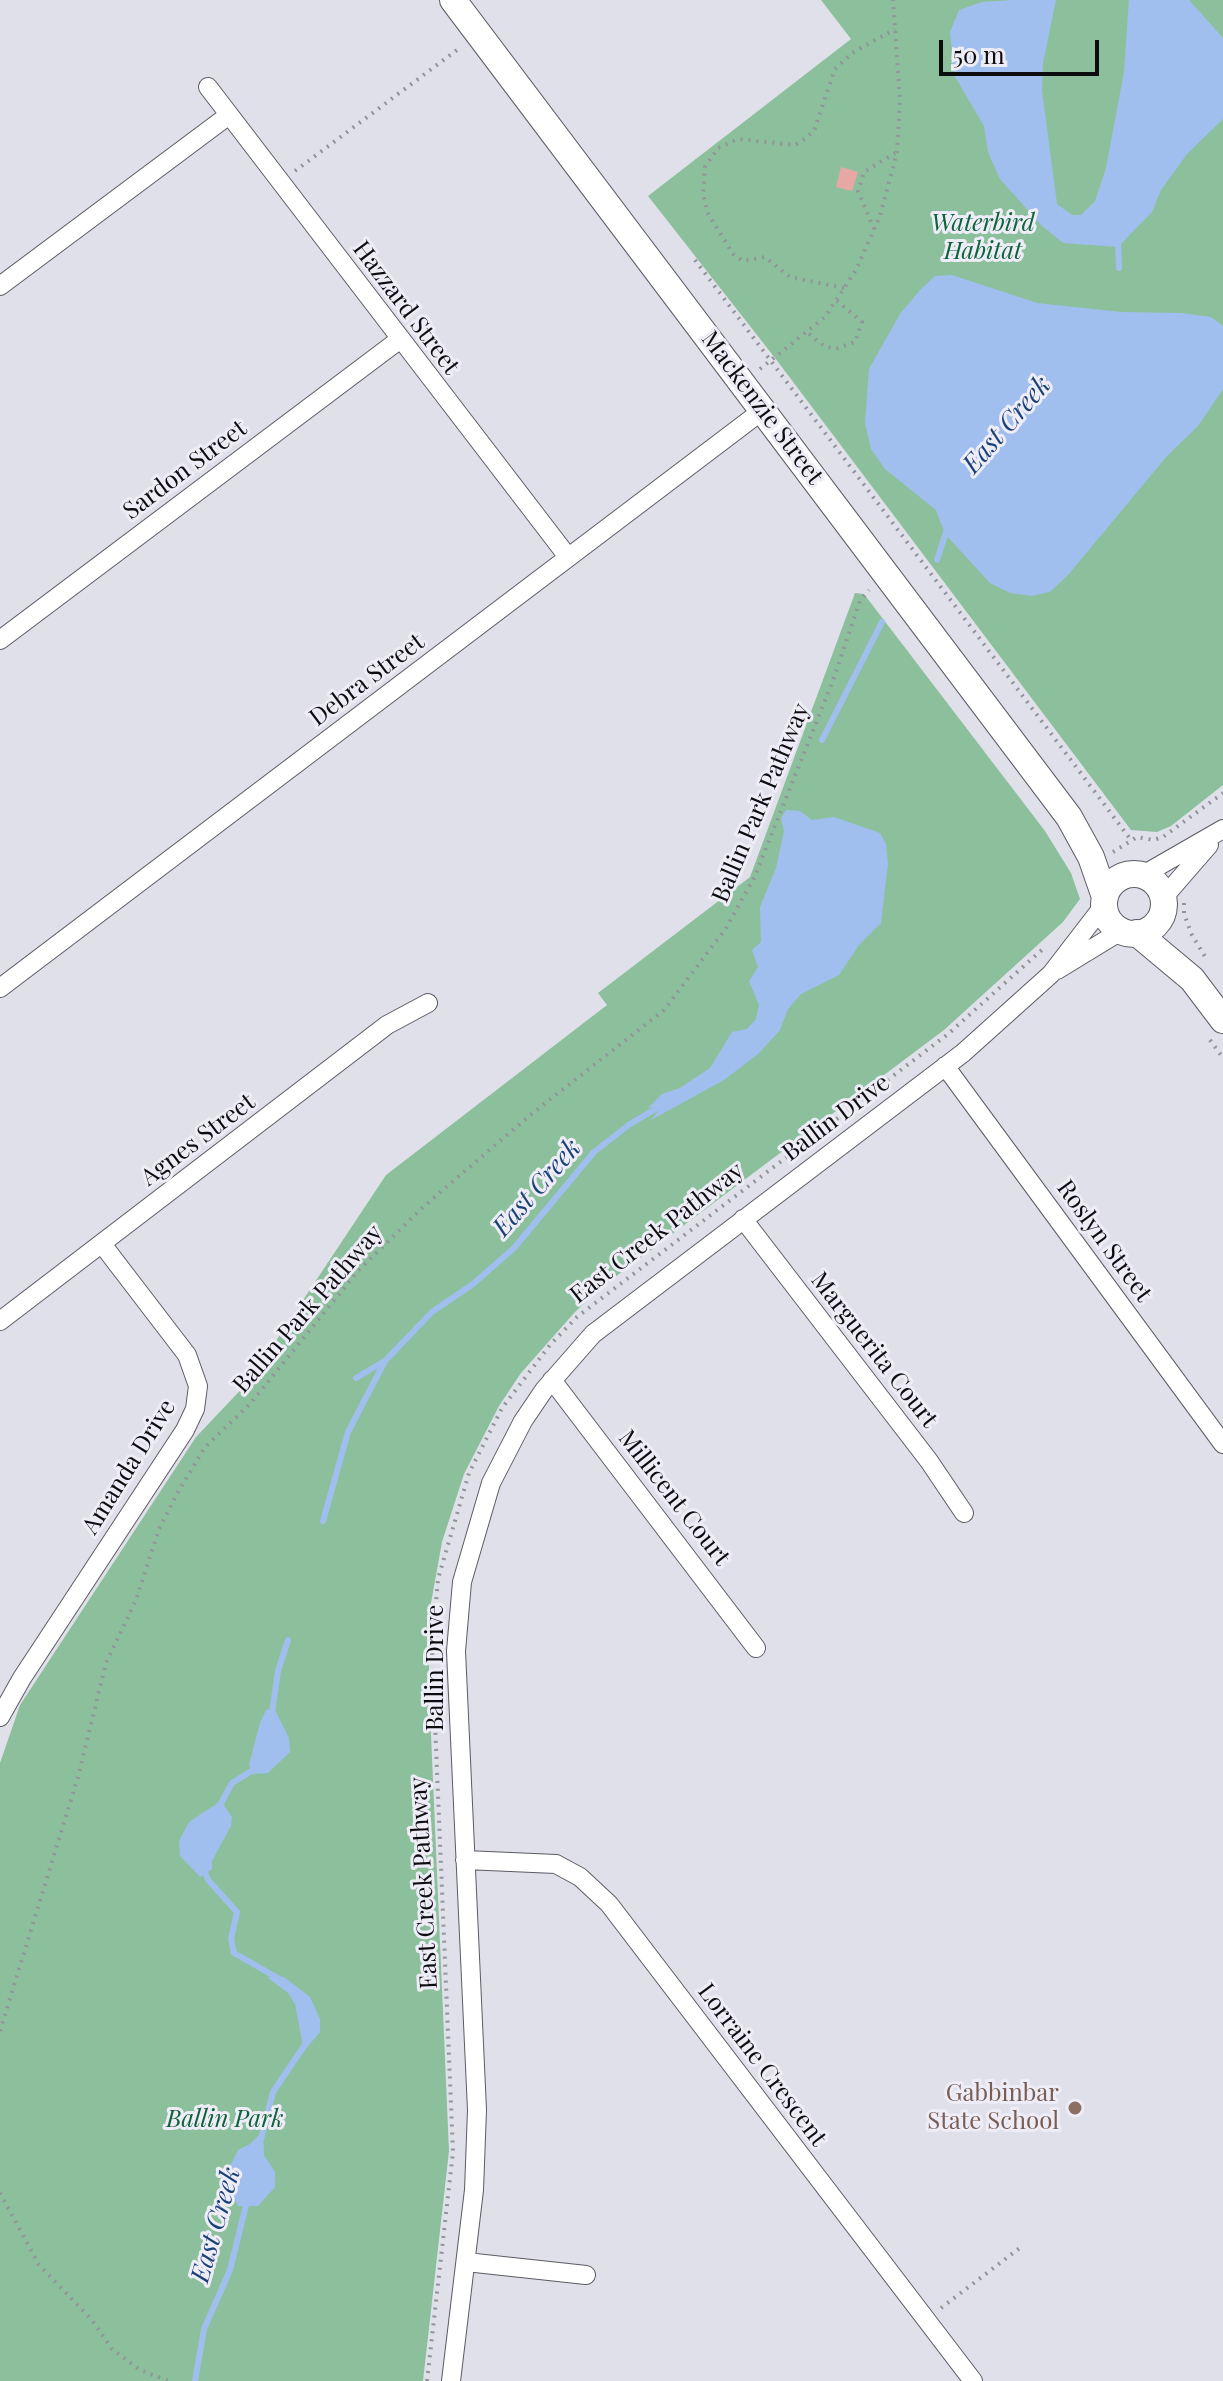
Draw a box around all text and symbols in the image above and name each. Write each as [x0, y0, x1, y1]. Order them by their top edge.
scale bar [943, 24, 1103, 74]
text: 50 m [953, 38, 1005, 70]
park label: Waterbird Habitat [931, 210, 1035, 266]
street label: Hazzard Street [347, 236, 465, 380]
street label: Mackenzie Street [695, 326, 829, 490]
water label: East Creek [956, 370, 1058, 480]
street label: Sardon Street [118, 414, 252, 526]
street label: Debra Street [304, 628, 430, 732]
street label: Ballin Park Pathway [706, 699, 816, 907]
street label: Ballin Drive [777, 1068, 895, 1168]
street label: Agnes Street [135, 1088, 261, 1192]
water label: East Creek [486, 1133, 588, 1243]
street label: East Creek Pathway [564, 1156, 750, 1310]
street label: Roslyn Street [1050, 1175, 1158, 1307]
street label: Ballin Park Pathway [227, 1219, 389, 1399]
street label: Marguerita Court [804, 1267, 944, 1433]
street label: Amanda Drive [76, 1394, 182, 1540]
street label: Millicent Court [612, 1424, 736, 1572]
street label: Ballin Drive [422, 1605, 450, 1731]
street label: East Creek Pathway [404, 1776, 444, 1990]
street label: Lorraine Crescent [691, 1978, 833, 2152]
place label: Gabbinbar State School [927, 2080, 1059, 2136]
marker: Gabbinbar State School [1066, 2099, 1084, 2117]
park label: Ballin Park [166, 2106, 284, 2134]
water label: East Creek [185, 2164, 247, 2286]

